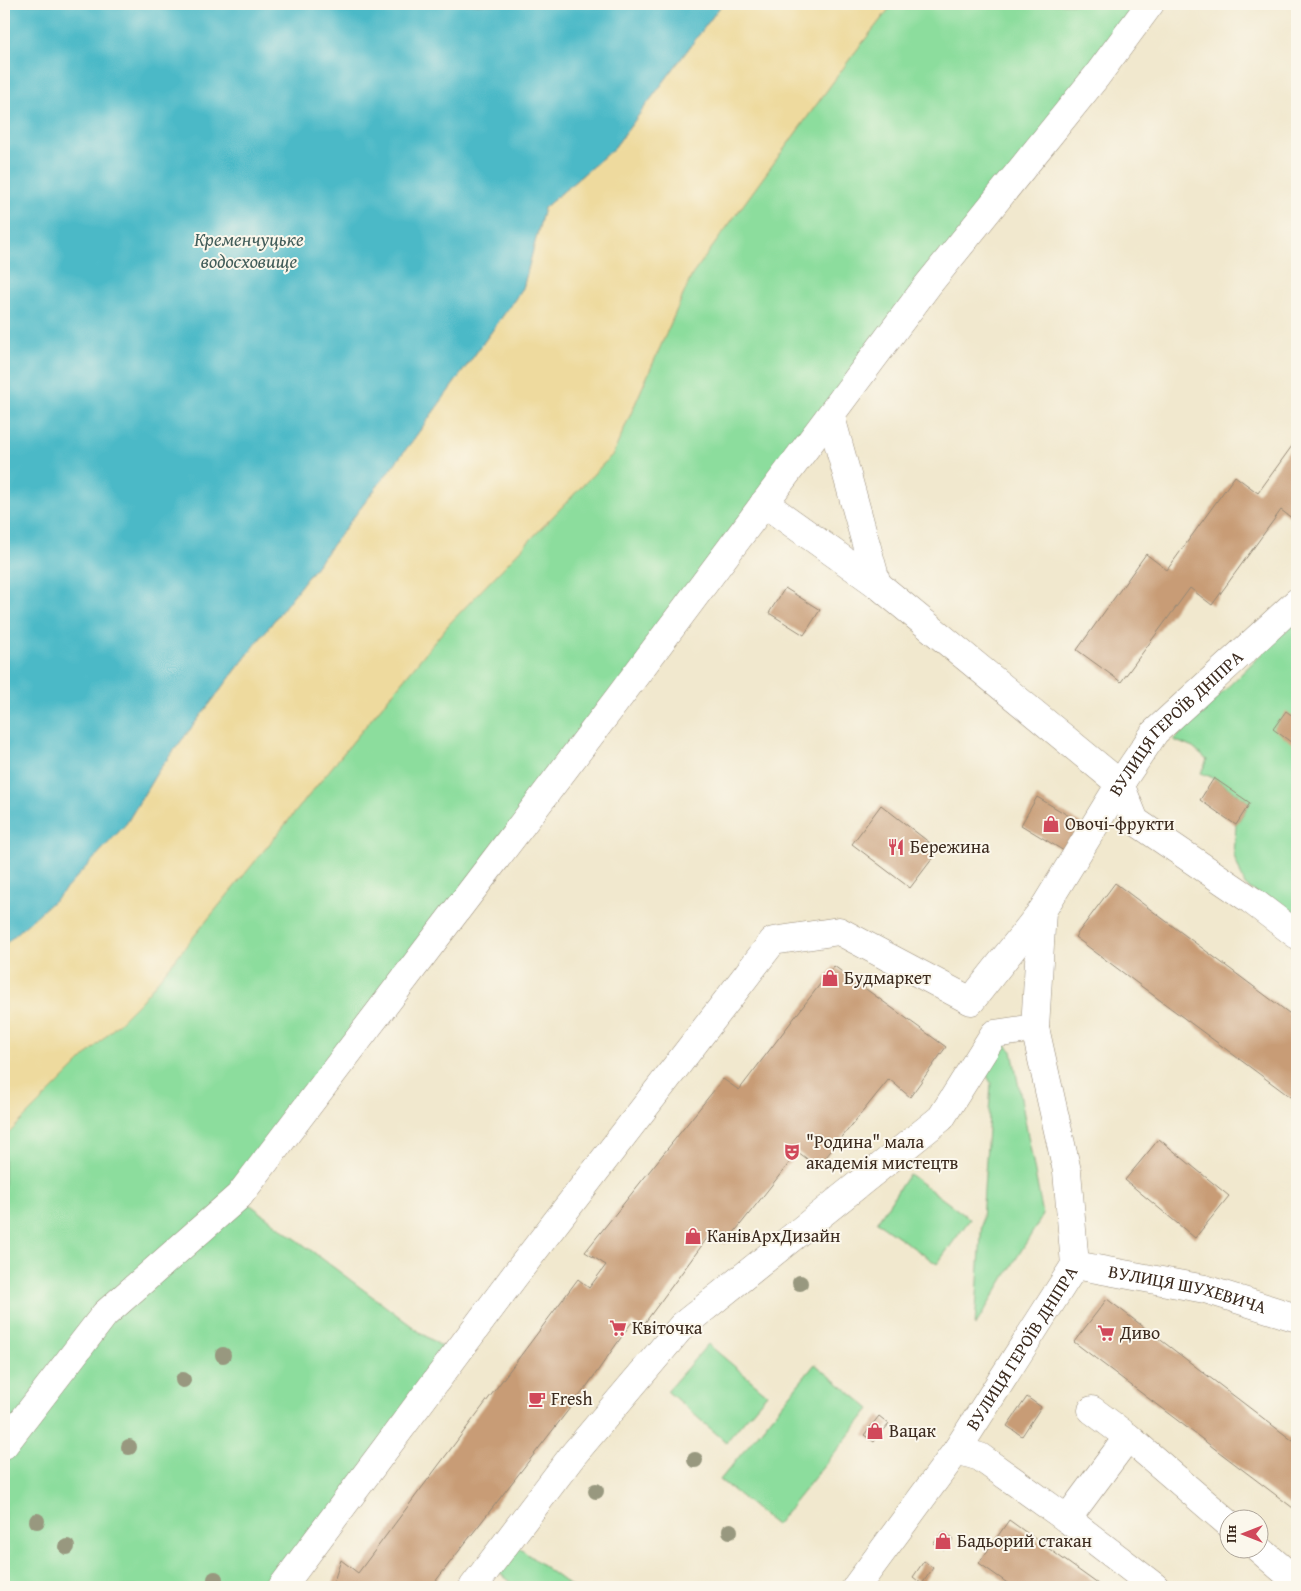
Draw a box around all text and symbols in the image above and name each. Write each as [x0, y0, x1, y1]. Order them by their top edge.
water label: Кременчуцьке водосховище [194, 225, 304, 275]
street label: ВУЛИЦЯ ГЕРОЇВ ДНІПРА [1102, 643, 1249, 801]
place label: Овочі-фрукти [1065, 810, 1175, 837]
shop icon: Овочі-фрукти [1041, 814, 1061, 834]
place label: Бережина [910, 833, 990, 860]
restaurant icon: Бережина [886, 837, 906, 857]
place label: Будмаркет [844, 964, 931, 991]
shop icon: Будмаркет [820, 968, 840, 988]
place label: "Родина" мала академія мистецтв [806, 1128, 958, 1176]
theatre icon: "Родина" мала академія мистецтв [782, 1142, 802, 1162]
place label: КанівАрхДизайн [707, 1222, 840, 1249]
shop icon: КанівАрхДизайн [683, 1226, 703, 1246]
street label: ВУЛИЦЯ ШУХЕВИЧА [1106, 1257, 1270, 1321]
street label: ВУЛИЦЯ ГЕРОЇВ ДНІПРА [959, 1260, 1084, 1435]
place label: Квіточка [632, 1314, 703, 1341]
supermarket icon: Квіточка [608, 1318, 628, 1338]
place label: Диво [1119, 1319, 1160, 1346]
supermarket icon: Диво [1096, 1323, 1116, 1343]
place label: Fresh [551, 1385, 593, 1412]
cafe icon: Fresh [527, 1389, 547, 1409]
place label: Вацак [889, 1417, 937, 1444]
shop icon: Вацак [865, 1421, 885, 1441]
north arrow [1218, 1508, 1268, 1558]
text: Пн [1221, 1525, 1241, 1543]
place label: Бадьорий стакан [957, 1527, 1092, 1554]
shop icon: Бадьорий стакан [933, 1531, 953, 1551]

